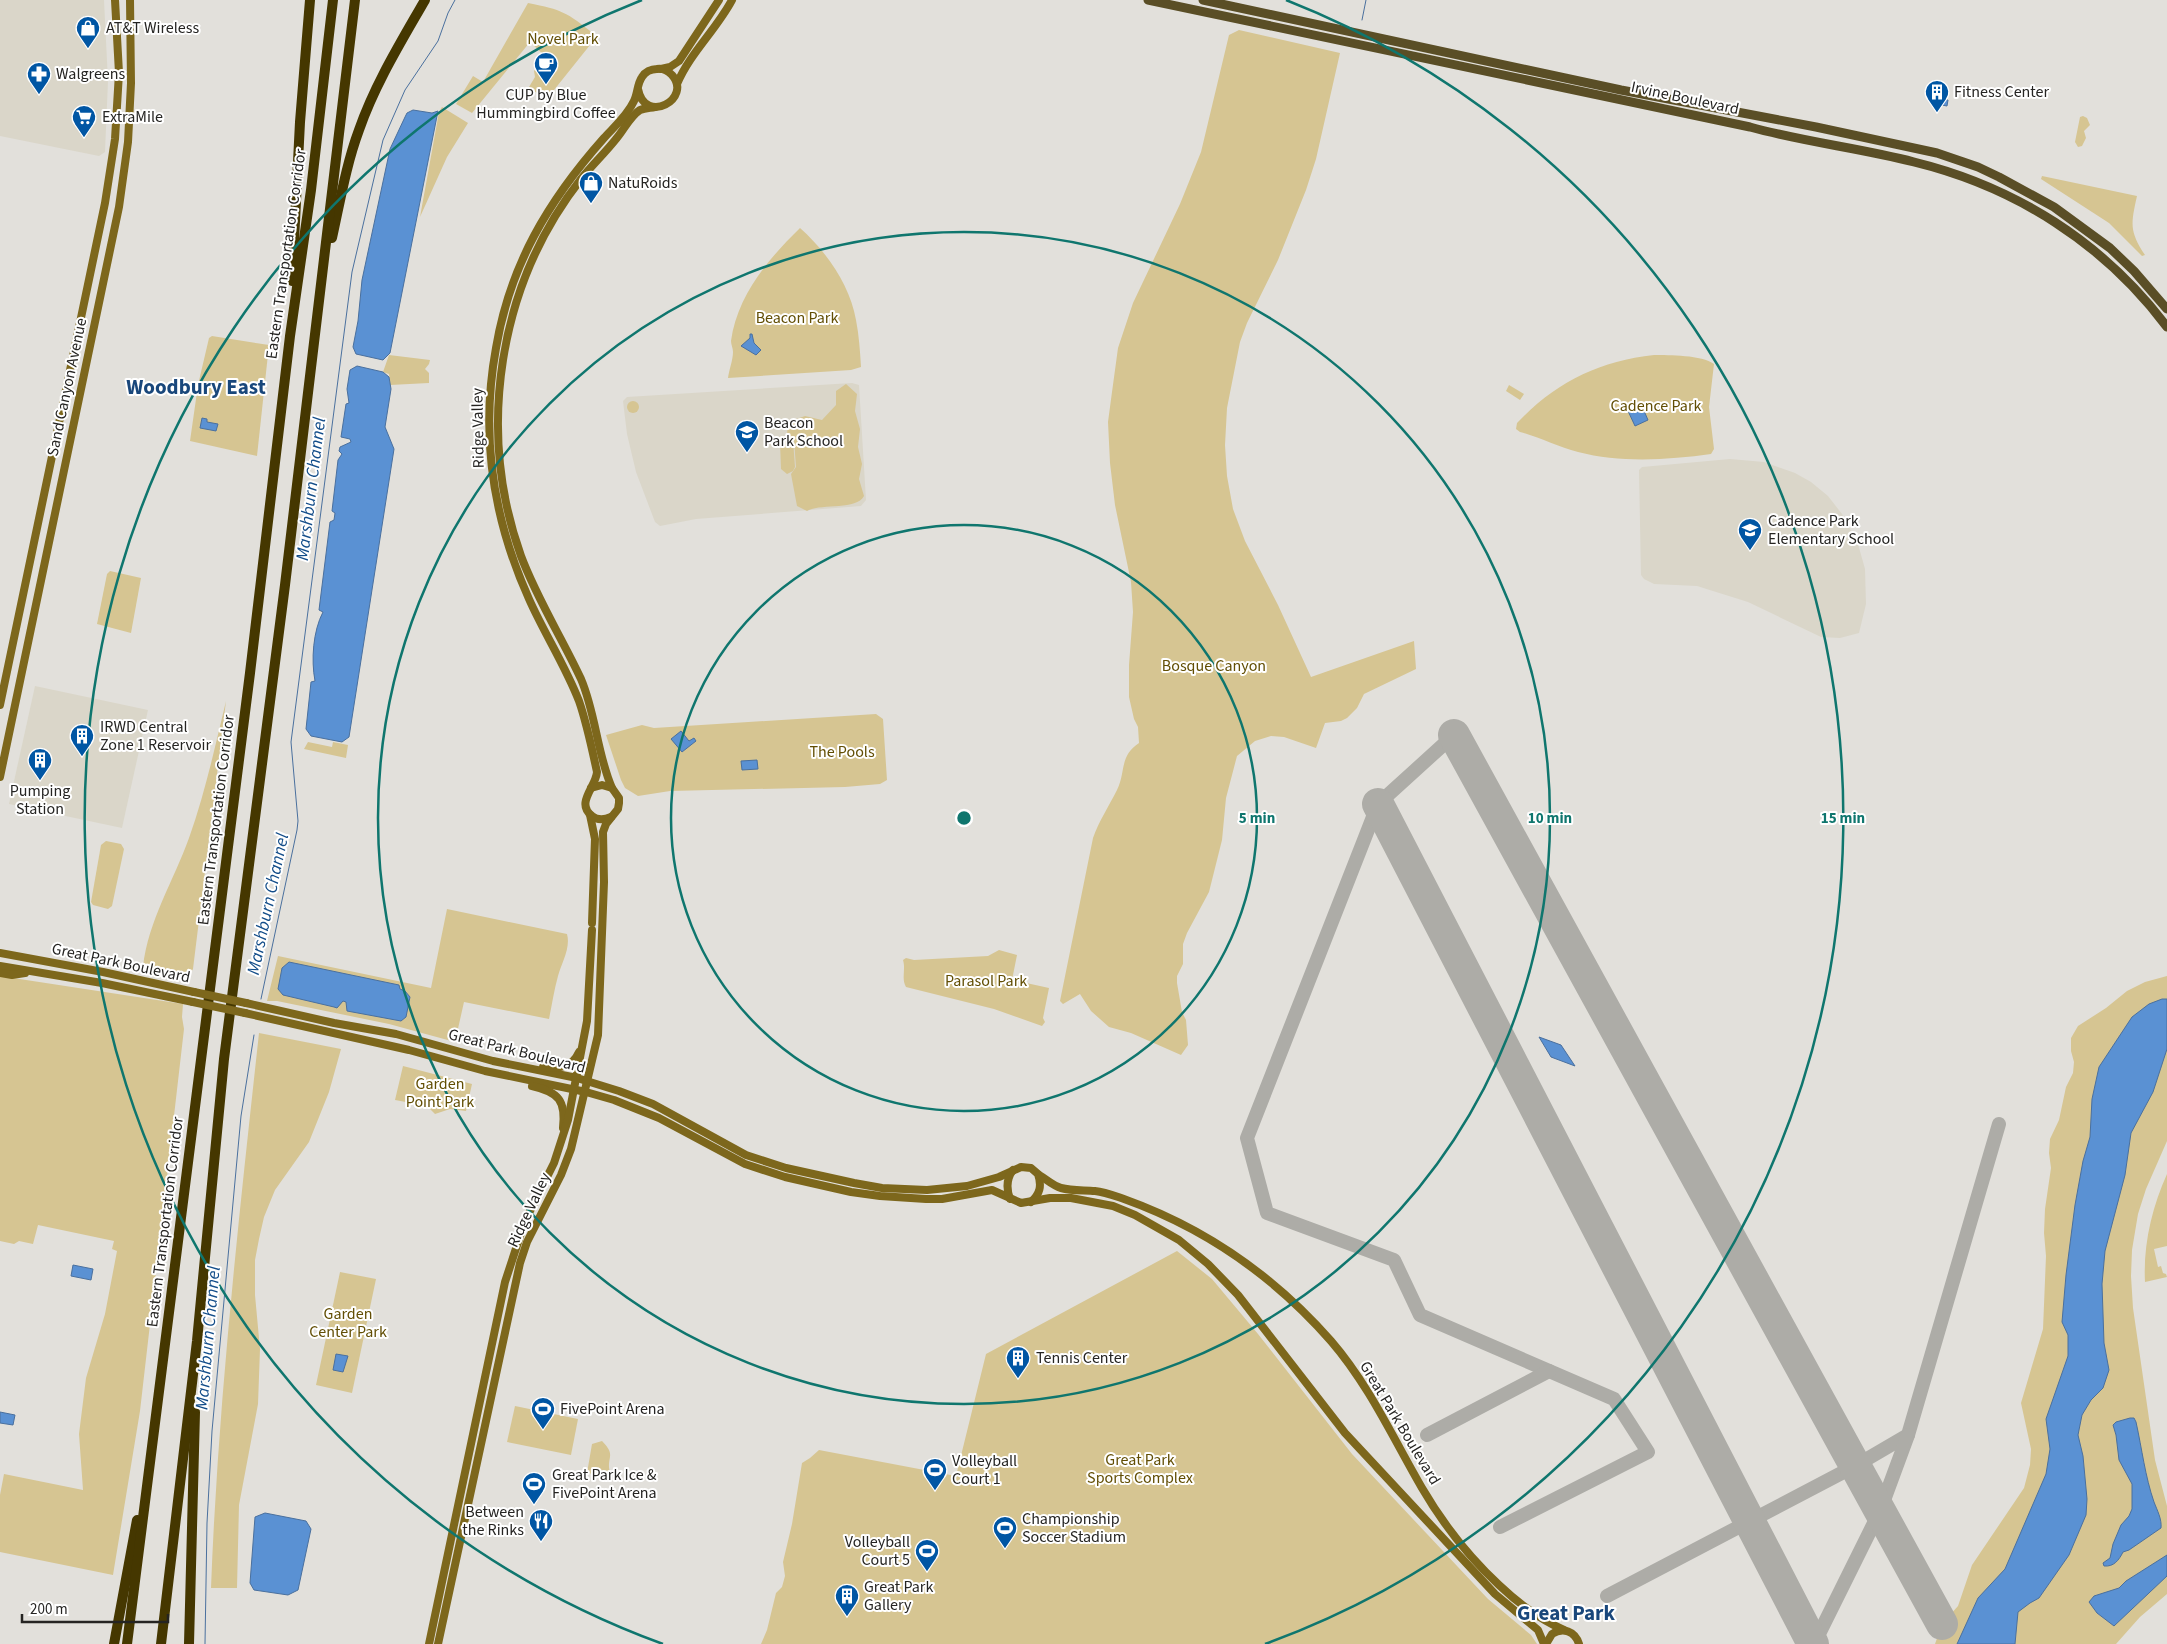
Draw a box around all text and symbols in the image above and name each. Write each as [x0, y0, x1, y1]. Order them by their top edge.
shop icon: AT&T Wireless [75, 15, 101, 49]
place label: AT&T Wireless [106, 17, 199, 39]
park label: Novel Park [527, 28, 599, 50]
cafe icon: CUP by Blue Hummingbird Coffee [533, 51, 559, 85]
pharmacy icon: Walgreens [26, 61, 52, 95]
place label: Walgreens [56, 63, 126, 85]
street label: Irvine Boulevard [1629, 76, 1741, 120]
building icon: Fitness Center [1924, 79, 1950, 113]
place label: Fitness Center [1954, 81, 2049, 103]
place label: CUP by Blue Hummingbird Coffee [476, 84, 616, 124]
supermarket icon: ExtraMile [71, 104, 97, 138]
place label: ExtraMile [102, 106, 163, 128]
street label: Eastern Transportation Corridor [260, 147, 312, 360]
shop icon: NatuRoids [578, 170, 604, 204]
place label: NatuRoids [608, 172, 678, 194]
park label: Beacon Park [756, 307, 838, 329]
street label: Sand Canyon Avenue [42, 316, 92, 458]
district label: Woodbury East [126, 372, 266, 402]
street label: Ridge Valley [466, 387, 490, 468]
park label: Cadence Park [1611, 395, 1701, 417]
place label: Beacon Park School [764, 412, 843, 452]
water label: Marshburn Channel [290, 415, 332, 562]
school or university icon: Beacon Park School [734, 419, 760, 453]
place label: Cadence Park Elementary School [1768, 510, 1894, 550]
school or university icon: Cadence Park Elementary School [1737, 517, 1763, 551]
park label: Bosque Canyon [1162, 655, 1266, 677]
street label: Eastern Transportation Corridor [192, 713, 240, 927]
place label: IRWD Central Zone 1 Reservoir [100, 716, 211, 756]
building icon: IRWD Central Zone 1 Reservoir [69, 723, 95, 757]
park label: The Pools [809, 741, 875, 763]
building icon: Pumping Station [27, 747, 53, 781]
place label: Pumping Station [10, 780, 70, 820]
text: 5 min [1239, 808, 1275, 829]
text: 10 min [1528, 808, 1572, 829]
text: 15 min [1821, 808, 1865, 829]
centre of rings [955, 809, 973, 827]
water label: Marshburn Channel [241, 830, 295, 977]
street label: Great Park Boulevard [50, 938, 192, 988]
park label: Parasol Park [945, 970, 1027, 992]
street label: Great Park Boulevard [446, 1023, 588, 1079]
park label: Garden Point Park [406, 1073, 474, 1113]
street label: Eastern Transportation Corridor [141, 1115, 189, 1329]
street label: Ridge Valley [502, 1168, 556, 1251]
water label: Marshburn Channel [189, 1265, 227, 1411]
park label: Garden Center Park [309, 1303, 387, 1343]
building icon: Tennis Center [1005, 1345, 1031, 1379]
place label: Tennis Center [1036, 1347, 1128, 1369]
street label: Great Park Boulevard [1354, 1357, 1446, 1489]
sports icon: FivePoint Arena [530, 1396, 556, 1430]
place label: FivePoint Arena [560, 1398, 665, 1420]
park label: Great Park Sports Complex [1087, 1449, 1193, 1489]
place label: Volleyball Court 1 [952, 1450, 1017, 1490]
sports icon: Volleyball Court 1 [922, 1457, 948, 1491]
place label: Great Park Ice & FivePoint Arena [552, 1464, 657, 1504]
sports icon: Great Park Ice & FivePoint Arena [521, 1471, 547, 1505]
place label: Between the Rinks [462, 1501, 524, 1541]
restaurant icon: Between the Rinks [528, 1508, 554, 1542]
place label: Championship Soccer Stadium [1022, 1508, 1126, 1548]
sports icon: Championship Soccer Stadium [992, 1515, 1018, 1549]
place label: Volleyball Court 5 [845, 1531, 910, 1571]
sports icon: Volleyball Court 5 [914, 1538, 940, 1572]
place label: Great Park Gallery [864, 1576, 933, 1616]
building icon: Great Park Gallery [834, 1583, 860, 1617]
scale bar [22, 1592, 169, 1624]
district label: Great Park [1517, 1598, 1615, 1628]
text: 200 m [30, 1599, 68, 1620]

